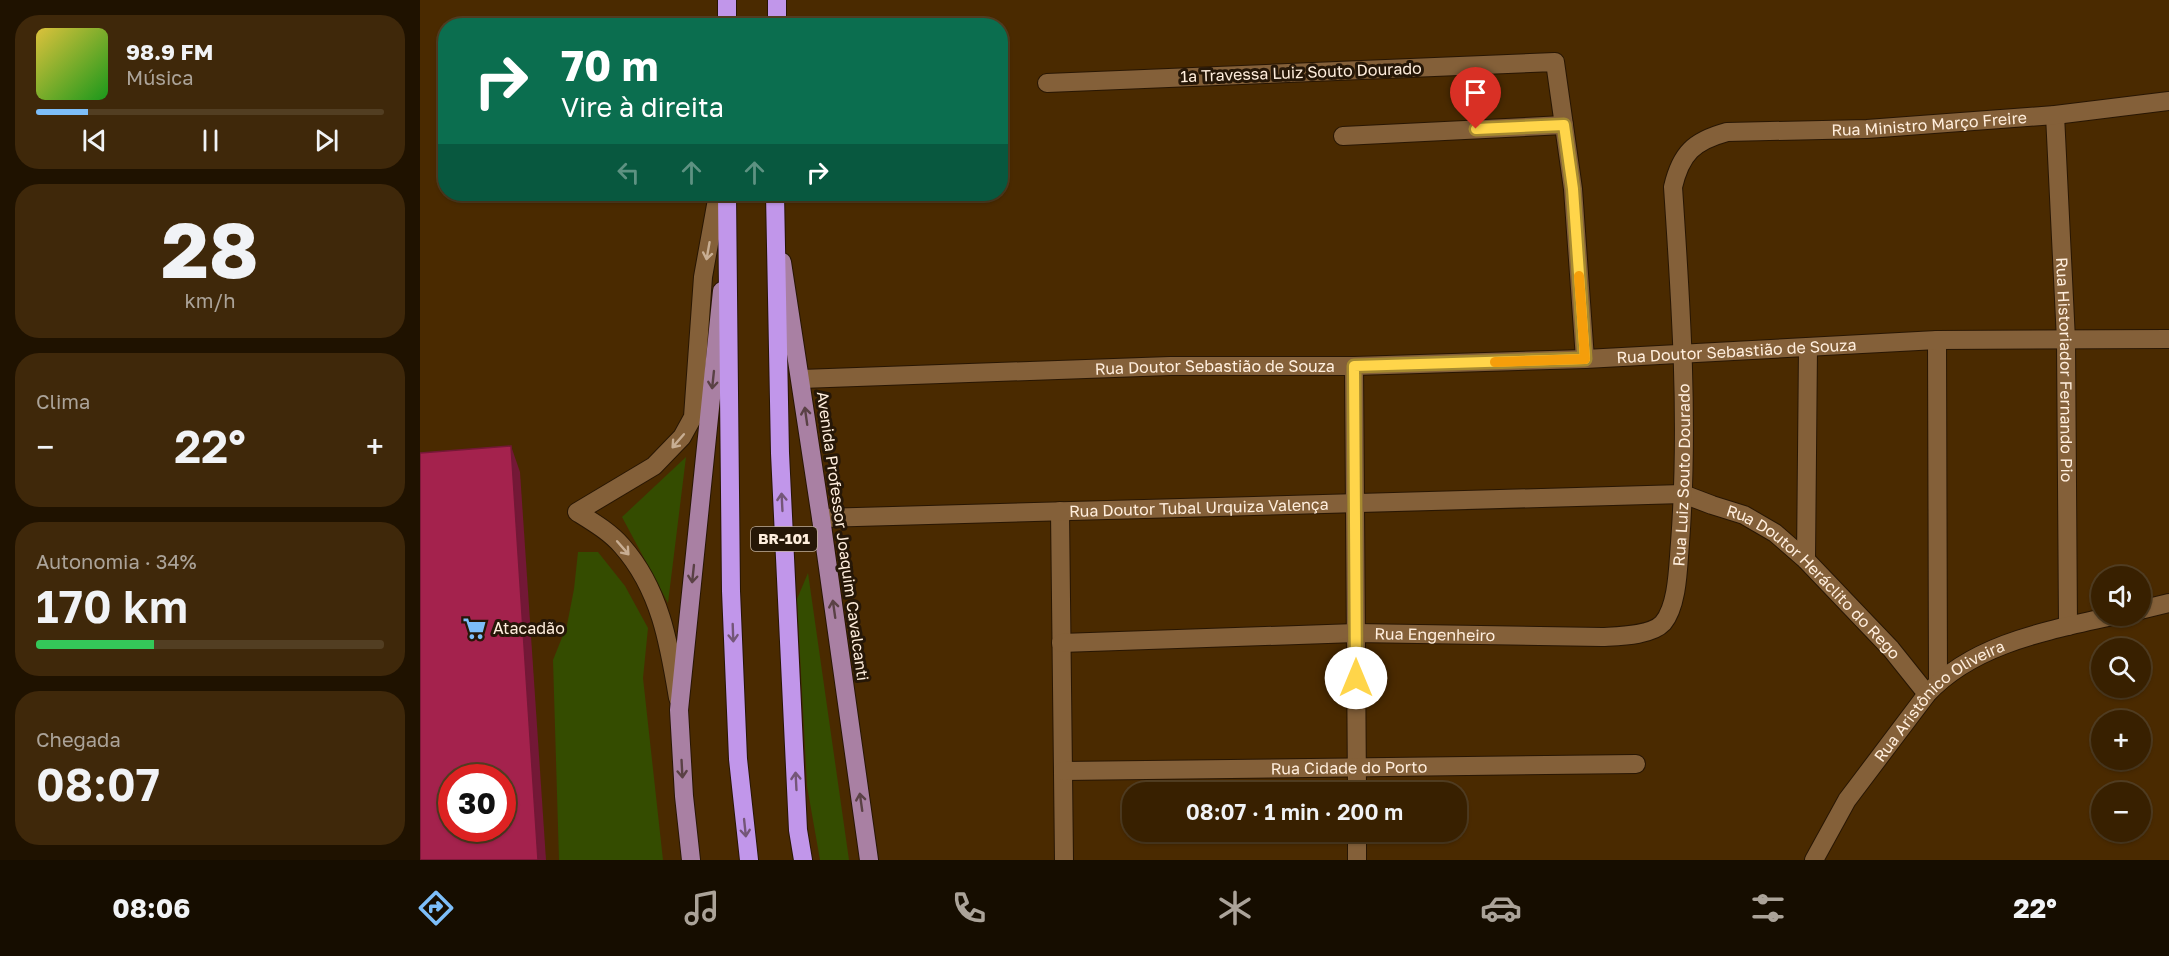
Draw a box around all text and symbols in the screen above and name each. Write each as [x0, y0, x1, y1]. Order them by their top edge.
text: 98.9 FM [126, 38, 213, 65]
text: 70 m [561, 40, 658, 90]
icon: right [462, 42, 540, 120]
street label: 1ª Travessa Luiz Souto Dourado [1180, 58, 1422, 86]
text: Música [126, 65, 193, 89]
pin [1450, 67, 1501, 129]
icon: arrive [1459, 76, 1492, 109]
text: Vire à direita [561, 91, 724, 123]
street label: Rua Ministro Março Freire [1831, 107, 2028, 140]
icon: previous [78, 124, 111, 157]
icon: pause [194, 124, 227, 157]
icon: next [310, 124, 343, 157]
icon: left [612, 156, 645, 189]
icon: ahead [675, 156, 708, 189]
icon: ahead [738, 156, 771, 189]
icon: right [801, 156, 834, 189]
text: 28 [161, 202, 259, 295]
one-way arrow [702, 241, 713, 260]
street label: Rua Historiador Fernando Pio [2052, 257, 2077, 482]
text: km/h [185, 288, 235, 312]
street label: Rua Doutor Sebastião de Souza [1616, 334, 1857, 367]
street label: Rua Doutor Sebastião de Souza [1094, 356, 1335, 379]
one-way arrow [707, 370, 718, 390]
street label: Rua Luiz Souto Dourado [1668, 383, 1694, 567]
text: Clima [36, 389, 90, 413]
street label: Avenida Professor Joaquim Cavalcanti [813, 390, 873, 682]
one-way arrow [800, 407, 811, 426]
text: 22° [174, 419, 246, 473]
text: − [36, 427, 54, 466]
text: + [366, 427, 384, 466]
one-way arrow [671, 433, 685, 448]
one-way arrow [777, 493, 788, 513]
street label: Rua Doutor Tubal Urquiza Valença [1069, 494, 1329, 521]
street label: Rua Doutor Heráclito do Rego [1724, 500, 1905, 663]
road number: BR-101 [751, 527, 817, 551]
one-way arrow [616, 540, 630, 555]
text: Autonomia · 34% [36, 549, 196, 573]
one-way arrow [687, 564, 698, 584]
map controls [2091, 566, 2151, 842]
button: sound [2091, 566, 2151, 626]
text: 170 km [36, 579, 188, 633]
one-way arrow [828, 600, 839, 619]
supermarket icon: Atacadão [462, 615, 488, 641]
place label: Atacadão [493, 618, 565, 638]
one-way arrow [727, 623, 738, 643]
street label: Rua Engenheiro [1374, 623, 1495, 645]
street label: Rua Aristônico Oliveira [1869, 636, 2007, 766]
button: search [2091, 638, 2151, 698]
position arrow [1324, 646, 1388, 710]
button: + [2091, 710, 2151, 770]
text: Chegada [36, 727, 121, 751]
text: 08:07 [36, 757, 160, 811]
street label: Rua Cidade do Porto [1271, 757, 1427, 778]
one-way arrow [677, 758, 688, 778]
speed limit sign: 30 [438, 764, 516, 842]
one-way arrow [790, 771, 801, 791]
button: − [2091, 782, 2151, 842]
one-way arrow [856, 793, 867, 812]
text: 08:07 · 1 min · 200 m [1186, 798, 1403, 825]
one-way arrow [740, 817, 751, 837]
icon: directions [415, 887, 457, 929]
icon: music [681, 887, 723, 929]
icon: phone [948, 887, 990, 929]
icon: climate [1214, 887, 1256, 929]
icon: car [1480, 887, 1522, 929]
icon: filters [1747, 887, 1789, 929]
text: 08:06 [112, 892, 190, 924]
text: 22° [2013, 892, 2057, 924]

